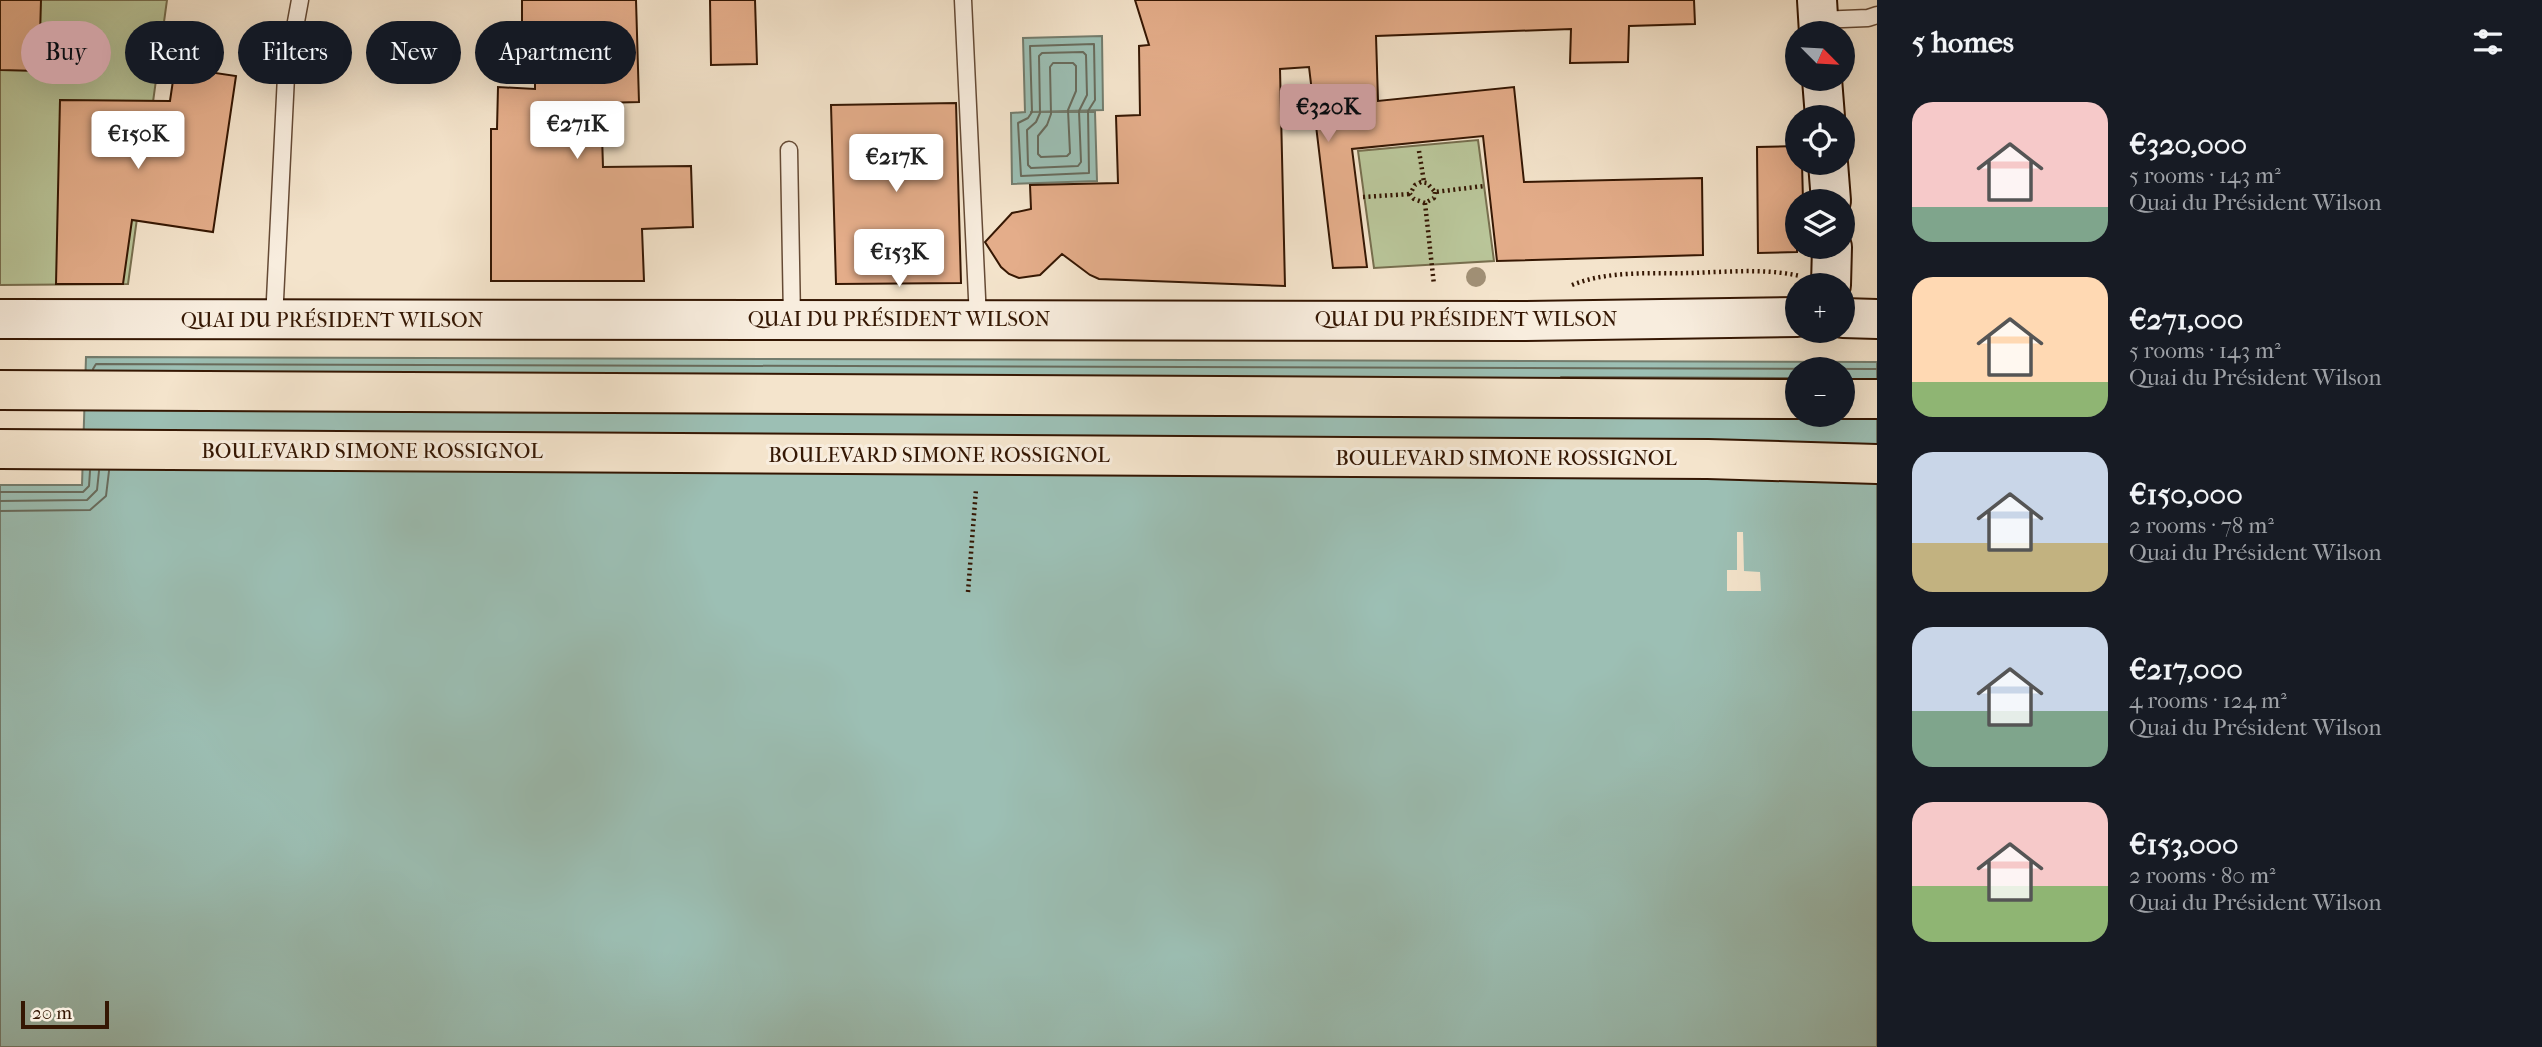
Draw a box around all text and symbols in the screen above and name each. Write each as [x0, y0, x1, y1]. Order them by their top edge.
chip: Buy [21, 21, 111, 84]
chip: Rent [125, 21, 224, 84]
chip: Filters [238, 21, 352, 84]
chip: New [366, 21, 461, 84]
chip: Apartment [475, 21, 636, 84]
north arrow [1785, 21, 1855, 91]
map controls [1785, 21, 1855, 427]
icon: filters [2469, 23, 2507, 61]
text: 5 homes [1912, 25, 2014, 60]
pin: €320K [1279, 85, 1377, 144]
text: €320K [1296, 93, 1360, 120]
pin: €271K [528, 102, 626, 161]
button: locate [1785, 105, 1855, 175]
text: €271K [546, 110, 608, 137]
pin: €150K [89, 111, 187, 171]
text: €150K [107, 120, 169, 147]
text: €320,000 [2129, 127, 2247, 162]
icon: home [1968, 130, 2052, 214]
pin: €217K [847, 134, 945, 194]
text: €217K [865, 143, 927, 170]
text: 5 rooms · 143 m² [2129, 162, 2281, 189]
button: layers [1785, 189, 1855, 259]
text: Quai du Président Wilson [2129, 189, 2382, 216]
pin: €153K [850, 230, 948, 289]
text: €153K [870, 238, 928, 265]
button: + [1785, 273, 1855, 343]
text: €271,000 [2129, 302, 2243, 337]
icon: home [1968, 305, 2052, 389]
street label: QUAI DU PRÉSIDENT WILSON [748, 307, 1050, 331]
street label: QUAI DU PRÉSIDENT WILSON [1315, 307, 1617, 331]
street label: QUAI DU PRÉSIDENT WILSON [181, 308, 483, 332]
text: 5 rooms · 143 m² [2129, 337, 2281, 364]
button: − [1785, 357, 1855, 427]
text: Quai du Président Wilson [2129, 364, 2382, 391]
street label: BOULEVARD SIMONE ROSSIGNOL [201, 439, 543, 463]
street label: BOULEVARD SIMONE ROSSIGNOL [768, 443, 1110, 467]
street label: BOULEVARD SIMONE ROSSIGNOL [1335, 446, 1677, 470]
text: €150,000 [2129, 477, 2243, 512]
icon: home [1968, 480, 2052, 564]
text: 2 rooms · 78 m² [2129, 512, 2274, 539]
text: Quai du Président Wilson [2129, 539, 2382, 566]
text: €217,000 [2129, 652, 2243, 687]
icon: home [1968, 655, 2052, 739]
text: 4 rooms · 124 m² [2129, 687, 2287, 714]
text: Quai du Président Wilson [2129, 714, 2382, 741]
text: €153,000 [2129, 827, 2239, 862]
icon: home [1968, 830, 2052, 914]
text: 2 rooms · 80 m² [2129, 862, 2276, 889]
text: Quai du Président Wilson [2129, 889, 2382, 916]
scale bar [21, 998, 108, 1030]
text: 20 m [32, 1002, 72, 1024]

